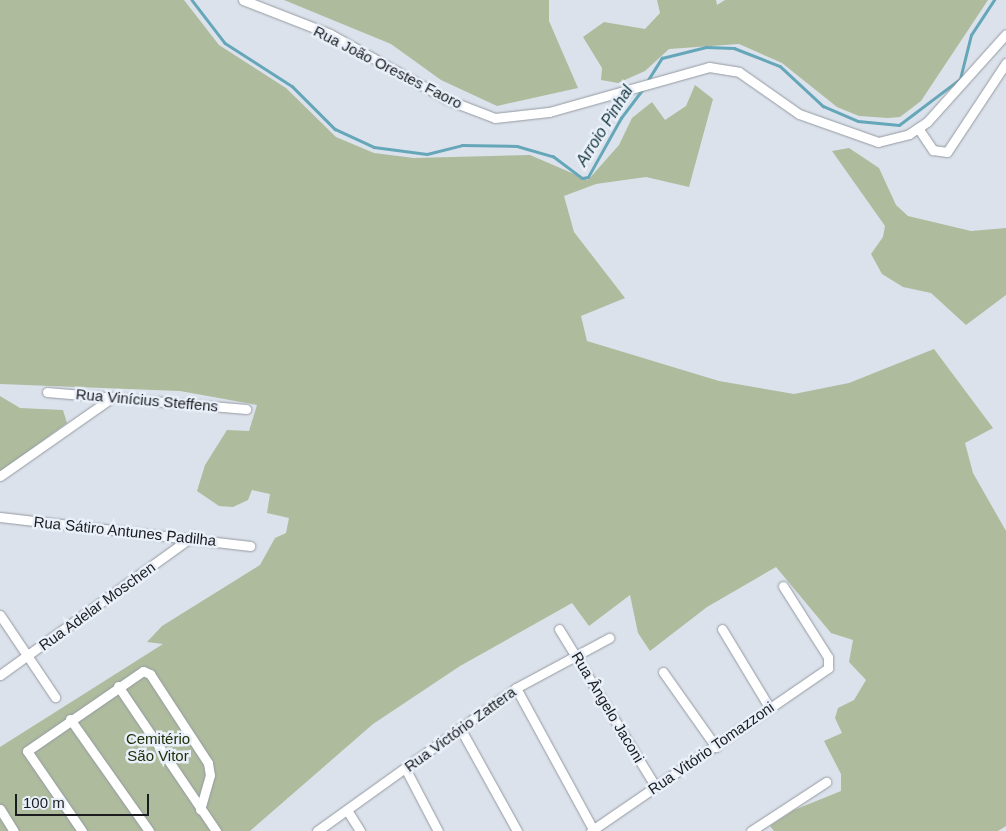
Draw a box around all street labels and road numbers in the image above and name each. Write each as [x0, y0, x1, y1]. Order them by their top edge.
street label: Rua João Orestes Faoro [311, 22, 465, 112]
street label: Rua Vinícius Steffens [75, 385, 219, 415]
street label: Rua Sátiro Antunes Padilha [32, 512, 218, 550]
street label: Rua Adelar Moschen [35, 558, 159, 654]
street label: Rua Ângelo Jaconi [568, 648, 648, 766]
street label: Rua Victório Zattera [401, 683, 519, 775]
street label: Rua Vitório Tomazzoni [644, 698, 778, 798]

